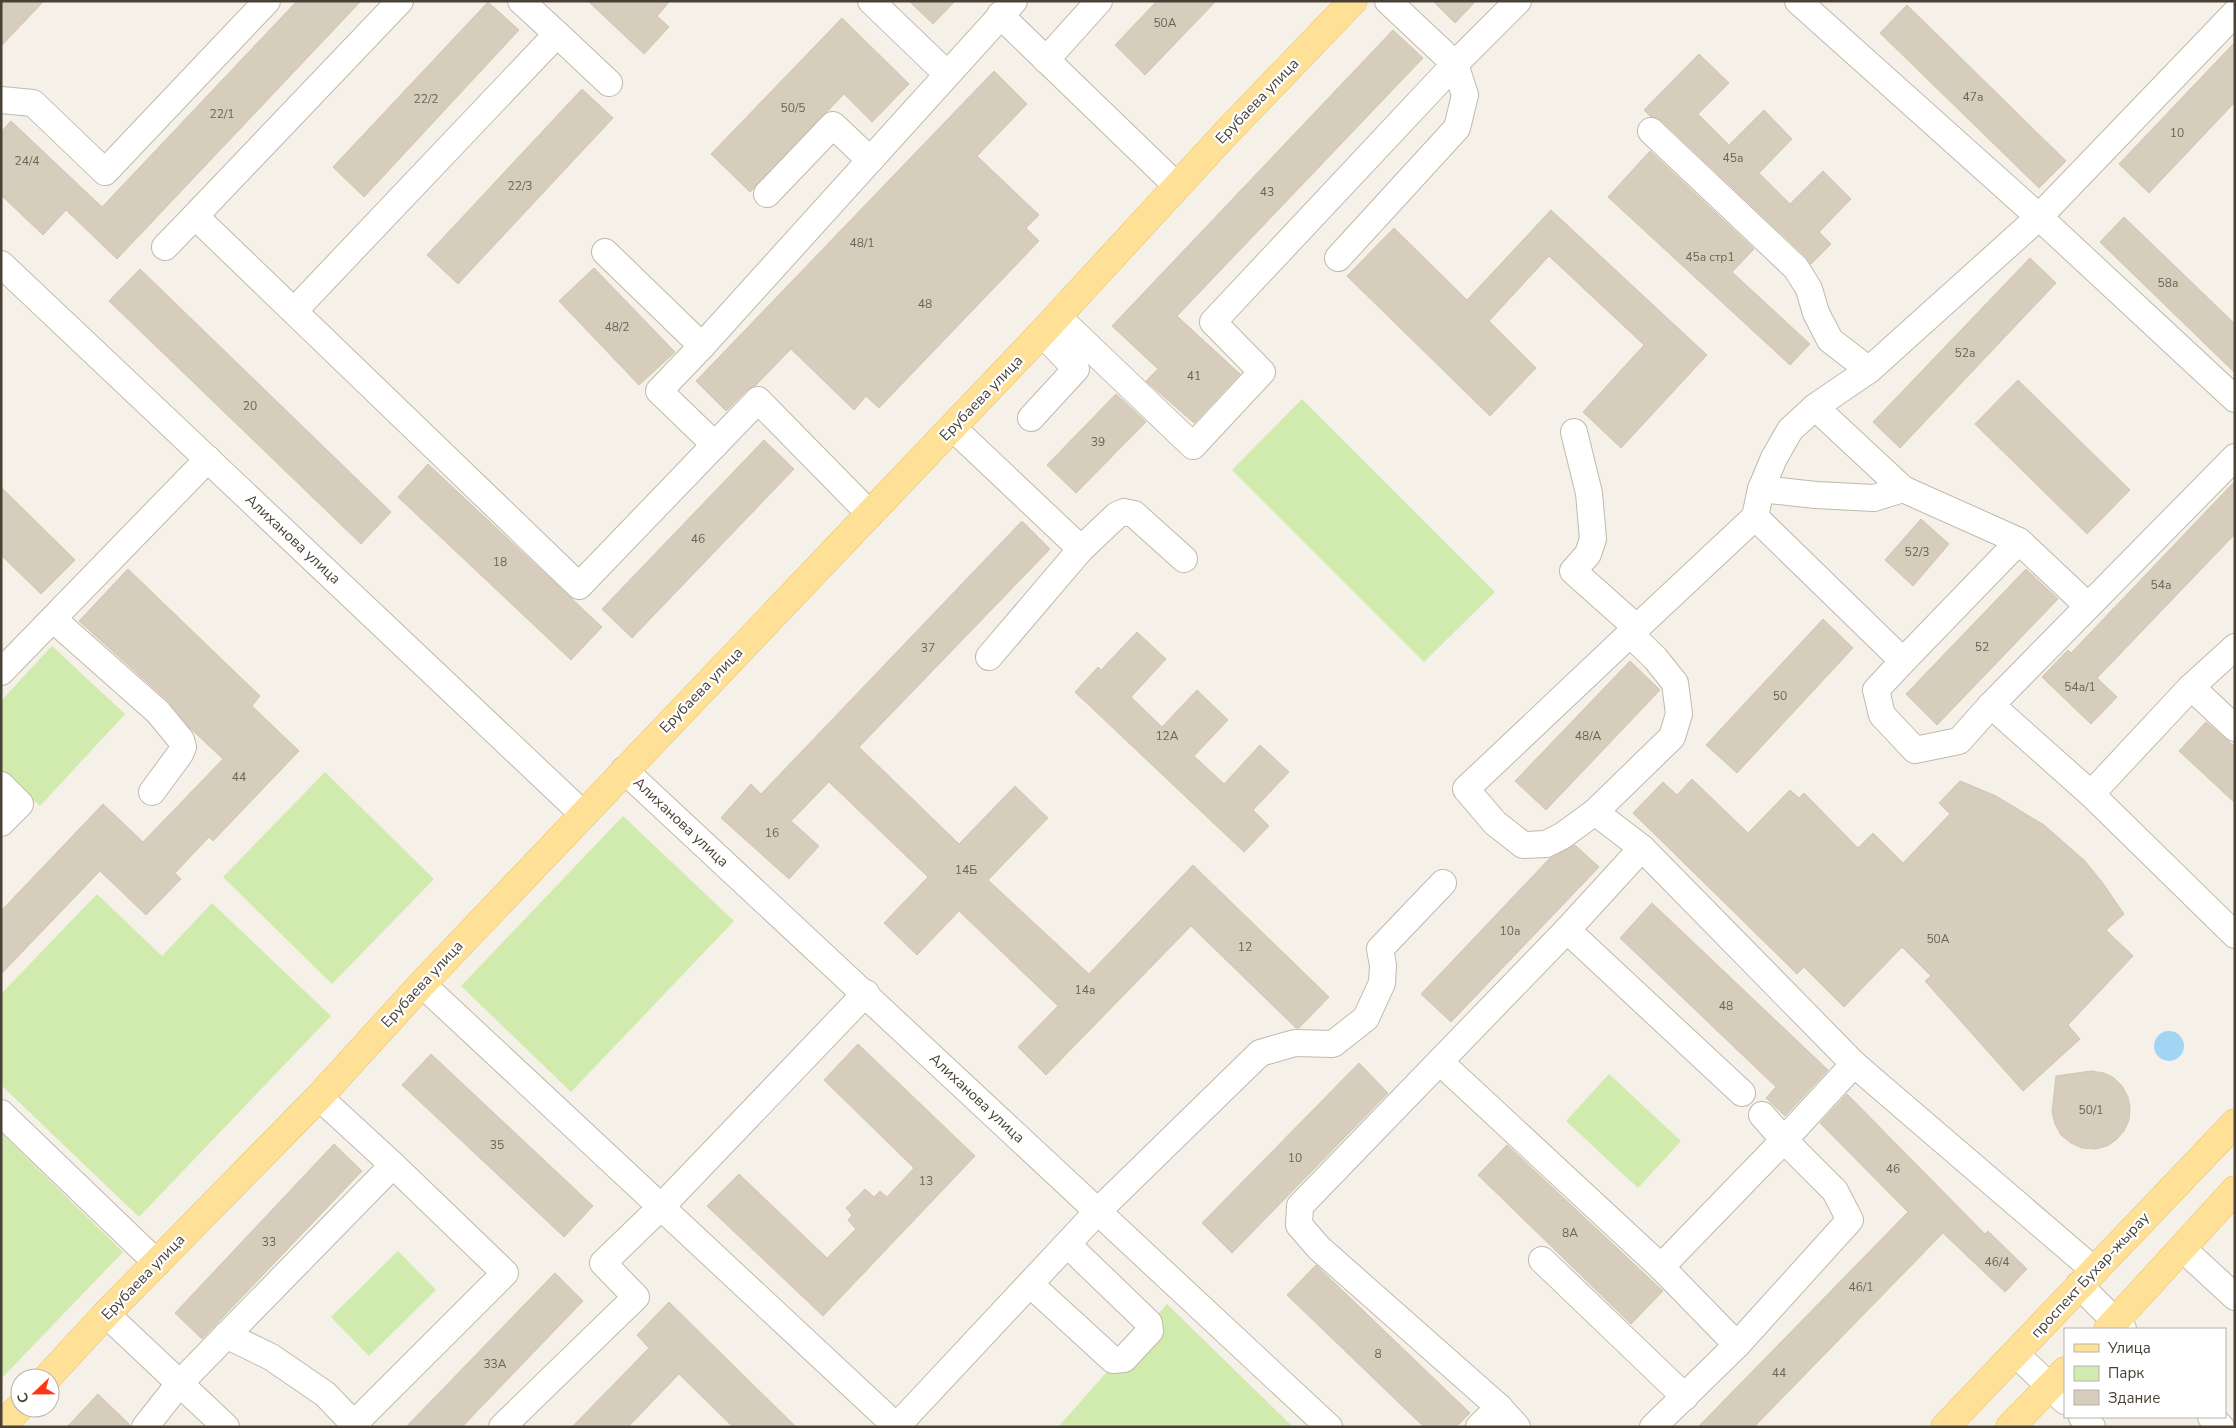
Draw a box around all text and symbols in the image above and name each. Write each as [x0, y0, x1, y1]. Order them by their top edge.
house number: 50А [1153, 15, 1177, 31]
street label: Ерубаева улица [1211, 54, 1303, 148]
house number: 47а [1963, 89, 1983, 105]
house number: 22/2 [414, 91, 439, 107]
house number: 50/5 [781, 100, 806, 116]
house number: 22/1 [210, 106, 235, 122]
house number: 10 [2170, 125, 2184, 141]
house number: 45а [1723, 150, 1743, 166]
house number: 24/4 [15, 153, 40, 169]
house number: 22/3 [508, 178, 533, 194]
house number: 43 [1260, 184, 1274, 200]
house number: 48/1 [850, 235, 875, 251]
house number: 45а стр1 [1685, 249, 1735, 265]
house number: 58а [2158, 275, 2178, 291]
house number: 48 [918, 296, 932, 312]
house number: 48/2 [605, 319, 630, 335]
house number: 52а [1955, 345, 1975, 361]
street label: Ерубаева улица [935, 351, 1027, 445]
house number: 41 [1187, 368, 1201, 384]
house number: 20 [243, 398, 257, 414]
house number: 39 [1091, 434, 1105, 450]
street label: Алиханова улица [241, 490, 345, 588]
house number: 46 [691, 531, 705, 547]
house number: 52/3 [1905, 544, 1930, 560]
house number: 18 [493, 554, 507, 570]
house number: 54а [2151, 577, 2171, 593]
house number: 52 [1975, 639, 1989, 655]
house number: 37 [921, 640, 935, 656]
street label: Ерубаева улица [655, 643, 747, 737]
house number: 54а/1 [2064, 679, 2096, 695]
house number: 50 [1773, 688, 1787, 704]
house number: 12А [1155, 728, 1179, 744]
house number: 48/А [1575, 728, 1601, 744]
house number: 44 [232, 769, 246, 785]
street label: Алиханова улица [629, 773, 733, 871]
house number: 16 [765, 825, 779, 841]
house number: 14Б [955, 862, 977, 878]
house number: 10а [1500, 923, 1520, 939]
house number: 50А [1926, 931, 1950, 947]
street label: Ерубаева улица [376, 936, 468, 1032]
house number: 12 [1238, 939, 1252, 955]
house number: 14а [1075, 982, 1095, 998]
house number: 48 [1719, 998, 1733, 1014]
street label: Алиханова улица [925, 1049, 1029, 1147]
house number: 50/1 [2079, 1102, 2104, 1118]
house number: 35 [490, 1137, 504, 1153]
house number: 10 [1288, 1150, 1302, 1166]
house number: 46 [1886, 1161, 1900, 1177]
house number: 13 [919, 1173, 933, 1189]
street label: проспект Бухар-жырау [2026, 1208, 2154, 1342]
house number: 8А [1562, 1225, 1578, 1241]
street label: Ерубаева улица [97, 1230, 189, 1324]
house number: 33 [262, 1234, 276, 1250]
house number: 46/4 [1985, 1254, 2010, 1270]
house number: 46/1 [1849, 1279, 1874, 1295]
legend [2064, 1328, 2226, 1418]
text: Улица [2107, 1338, 2151, 1358]
house number: 8 [1374, 1346, 1382, 1362]
house number: 33А [483, 1356, 507, 1372]
text: Парк [2108, 1363, 2144, 1383]
house number: 44 [1772, 1365, 1786, 1381]
north arrow [10, 1368, 60, 1418]
text: Здание [2108, 1388, 2160, 1408]
text: С [13, 1389, 34, 1406]

